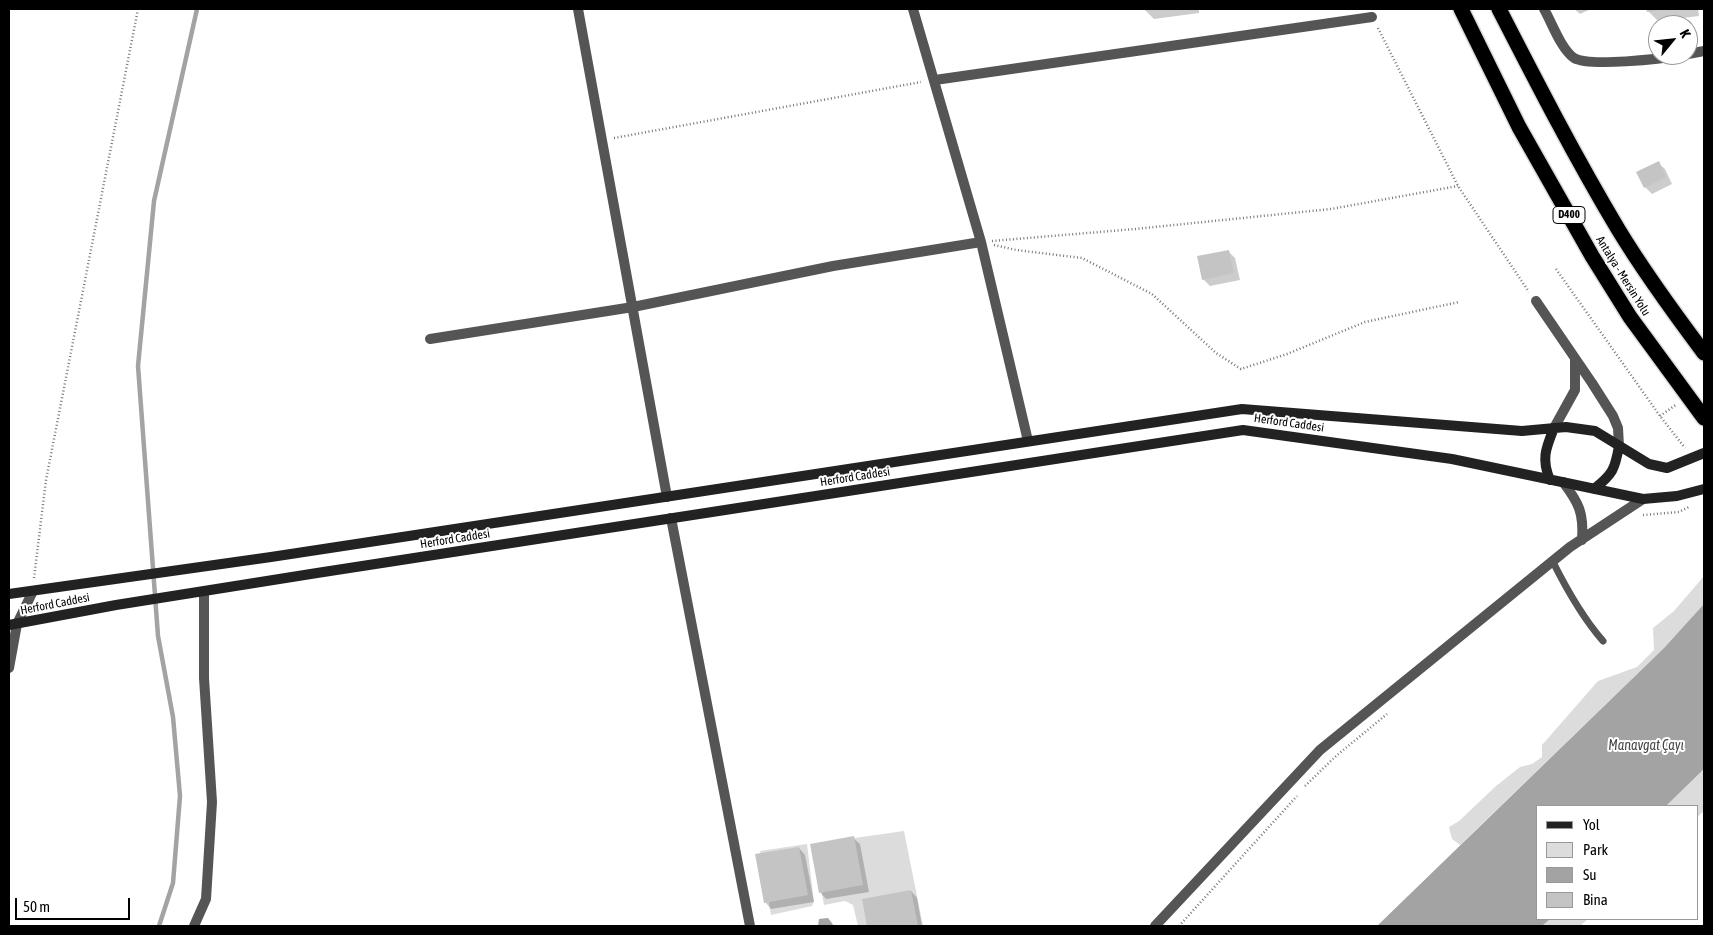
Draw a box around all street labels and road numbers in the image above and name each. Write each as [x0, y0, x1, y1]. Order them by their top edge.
road number: D400 [1553, 206, 1585, 224]
street label: Antalya - Mersin Yolu [1593, 234, 1653, 318]
street label: Herford Caddesi [1253, 411, 1325, 435]
street label: Herford Caddesi [819, 464, 891, 490]
street label: Herford Caddesi [419, 526, 491, 552]
street label: Herford Caddesi [19, 590, 91, 618]

